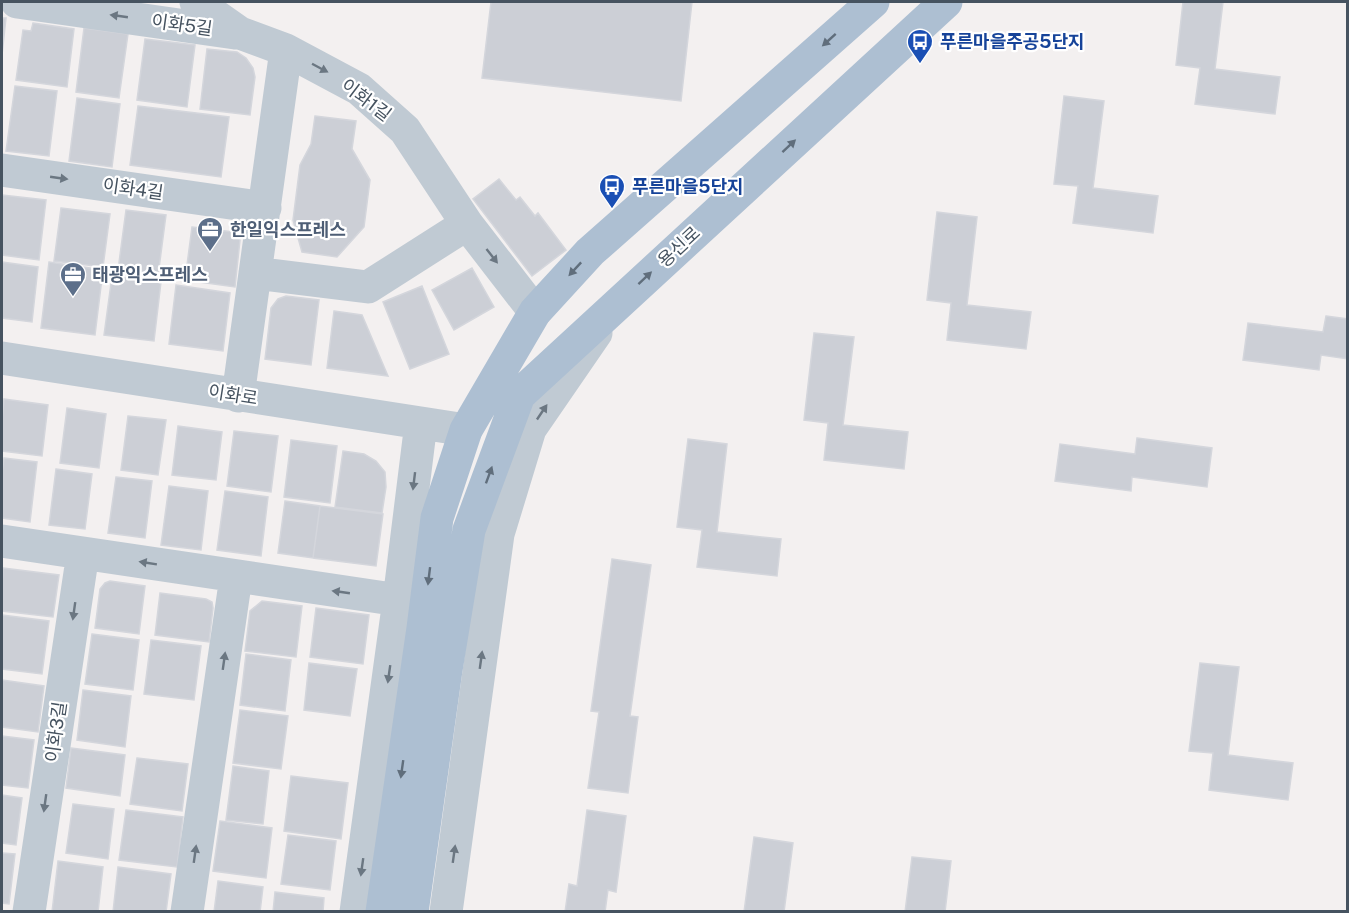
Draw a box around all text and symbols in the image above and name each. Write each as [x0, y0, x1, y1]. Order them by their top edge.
street label: 이화5길 [150, 10, 214, 39]
one-way arrow [110, 12, 129, 21]
bus stop icon: 푸른마을주공5단지 [905, 27, 935, 65]
place label: 푸른마을주공5단지 [940, 31, 1085, 52]
one-way arrow [822, 33, 837, 46]
one-way arrow [312, 64, 329, 73]
street label: 이화1길 [337, 74, 395, 125]
one-way arrow [781, 140, 796, 153]
bus stop icon: 푸른마을5단지 [597, 172, 627, 210]
one-way arrow [50, 174, 69, 183]
street label: 이화4길 [101, 174, 165, 203]
place label: 푸른마을5단지 [632, 176, 744, 197]
office icon: 한일익스프레스 [195, 215, 225, 253]
place label: 한일익스프레스 [230, 219, 346, 240]
street label: 용신로 [653, 222, 704, 271]
one-way arrow [485, 248, 497, 263]
office icon: 태광익스프레스 [58, 260, 88, 298]
one-way arrow [568, 261, 582, 276]
place label: 태광익스프레스 [92, 264, 208, 285]
one-way arrow [638, 271, 653, 285]
street label: 이화로 [207, 380, 259, 409]
one-way arrow [536, 404, 547, 420]
one-way arrow [485, 466, 495, 484]
one-way arrow [409, 471, 419, 490]
one-way arrow [139, 558, 158, 567]
one-way arrow [425, 566, 434, 585]
one-way arrow [332, 587, 351, 596]
one-way arrow [70, 601, 79, 620]
one-way arrow [219, 651, 228, 670]
one-way arrow [476, 651, 485, 670]
one-way arrow [384, 665, 393, 684]
street label: 이화3길 [41, 700, 70, 764]
one-way arrow [398, 760, 407, 779]
one-way arrow [41, 794, 50, 813]
one-way arrow [191, 844, 200, 863]
one-way arrow [450, 844, 459, 863]
one-way arrow [357, 858, 366, 877]

